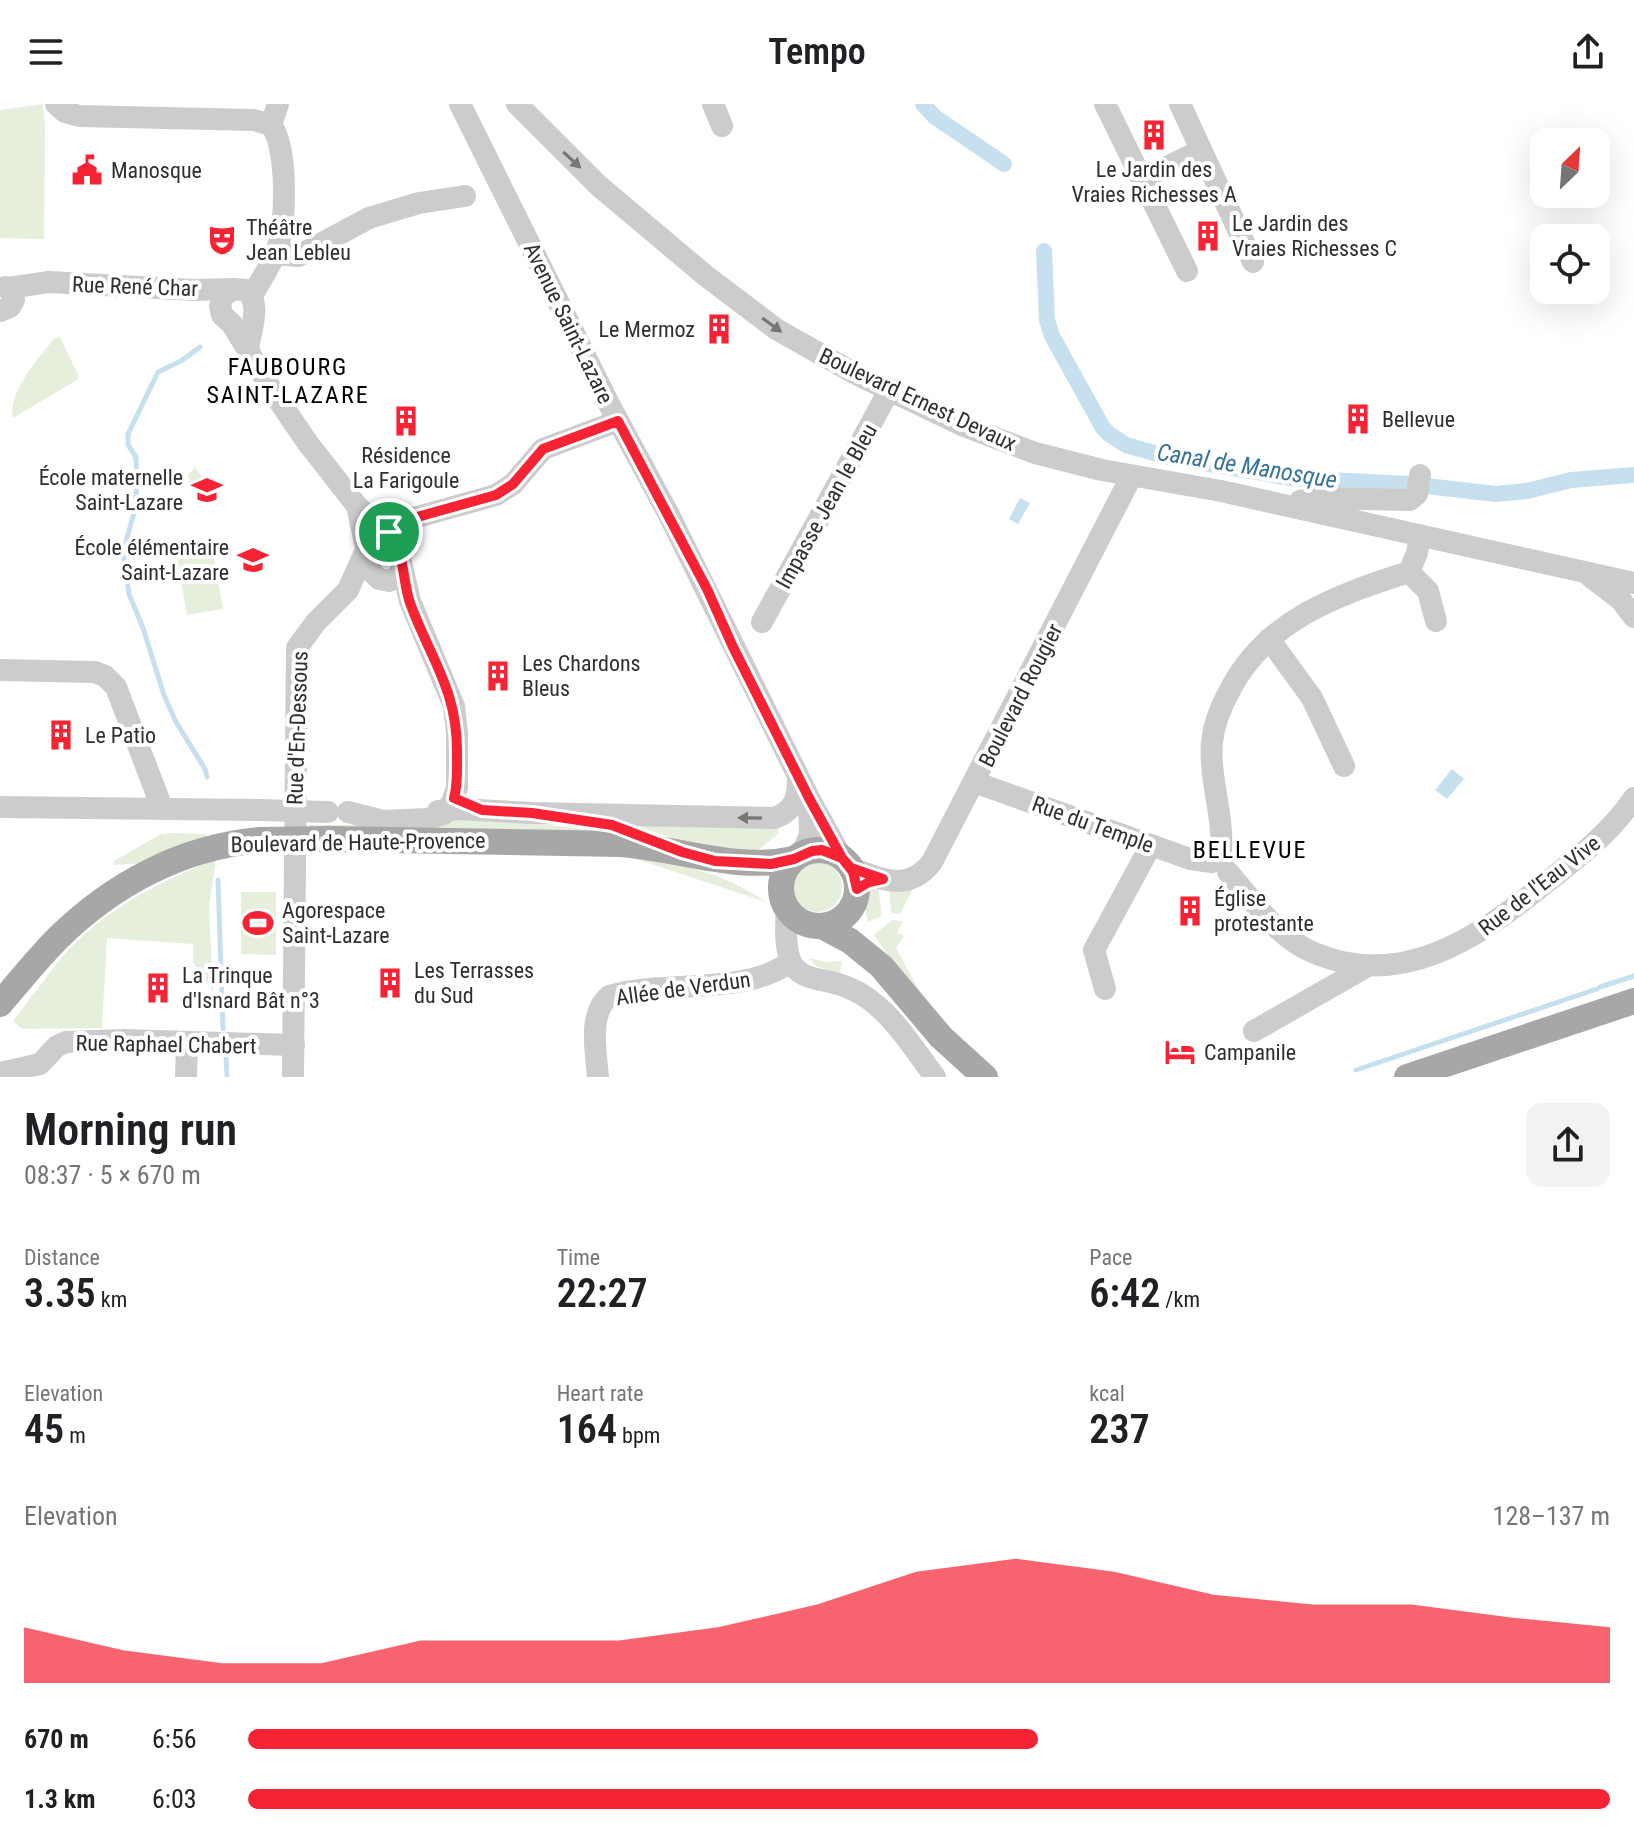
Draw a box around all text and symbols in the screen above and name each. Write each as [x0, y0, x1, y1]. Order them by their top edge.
icon: menu [24, 30, 68, 74]
icon: share [1566, 30, 1610, 74]
text: Tempo [768, 31, 866, 73]
building icon: Le Jardin des Vraies Richesses A [1137, 118, 1171, 152]
north arrow [1530, 128, 1610, 208]
map controls [1530, 128, 1610, 304]
one-way arrow [562, 151, 581, 169]
public building icon: Manosque [70, 153, 104, 187]
place label: Le Jardin des Vraies Richesses A [1071, 157, 1237, 207]
place label: Manosque [111, 158, 202, 183]
place label: Le Jardin des Vraies Richesses C [1232, 211, 1397, 261]
place label: Théâtre Jean Lebleu [246, 215, 351, 265]
building icon: Le Jardin des Vraies Richesses C [1191, 219, 1225, 253]
theatre icon: Théâtre Jean Lebleu [205, 223, 239, 257]
button: locate [1530, 224, 1610, 304]
street label: Avenue Saint-Lazare [519, 239, 618, 408]
street label: Rue René Char [72, 272, 199, 301]
building icon: Le Mermoz [702, 312, 736, 346]
place label: Le Mermoz [598, 317, 695, 342]
one-way arrow [761, 317, 783, 333]
street label: Boulevard Ernest Devaux [815, 343, 1020, 456]
district label: FAUBOURG SAINT-LAZARE [206, 353, 370, 409]
building icon: Bellevue [1341, 402, 1375, 436]
building icon: Résidence La Farigoule [389, 404, 423, 438]
place label: Bellevue [1382, 407, 1455, 432]
street label: Impasse Jean le Bleu [771, 419, 882, 593]
water label: Canal de Manosque [1155, 438, 1339, 494]
place label: Résidence La Farigoule [353, 443, 459, 493]
place label: École maternelle Saint-Lazare [39, 465, 183, 515]
school or university icon: École maternelle Saint-Lazare [190, 473, 224, 507]
pin [355, 498, 423, 566]
icon: arrive [367, 510, 411, 554]
place label: École élémentaire Saint-Lazare [75, 535, 229, 585]
school or university icon: École élémentaire Saint-Lazare [236, 543, 270, 577]
street label: Boulevard Rougier [974, 619, 1067, 771]
street label: Rue d'En-Dessous [282, 651, 313, 805]
place label: Les Chardons Bleus [522, 651, 641, 701]
building icon: Les Chardons Bleus [481, 659, 515, 693]
building icon: Le Patio [44, 718, 78, 752]
place label: Le Patio [85, 723, 156, 748]
street label: Rue du Temple [1029, 791, 1157, 858]
one-way arrow [737, 812, 762, 824]
street label: Boulevard de Haute-Provence [230, 828, 486, 857]
street label: Rue de l'Eau Vive [1474, 830, 1605, 940]
district label: BELLEVUE [1193, 836, 1307, 864]
place label: Église protestante [1214, 886, 1314, 936]
building icon: Église protestante [1173, 894, 1207, 928]
place label: Agorespace Saint-Lazare [282, 898, 390, 948]
sports icon: Agorespace Saint-Lazare [241, 906, 275, 940]
place label: Les Terrasses du Sud [414, 958, 534, 1008]
place label: La Trinque d'Isnard Bât n°3 [182, 963, 320, 1013]
building icon: Les Terrasses du Sud [373, 966, 407, 1000]
street label: Allée de Verdun [614, 967, 752, 1010]
building icon: La Trinque d'Isnard Bât n°3 [141, 971, 175, 1005]
street label: Rue Raphael Chabert [75, 1030, 257, 1059]
hotel icon: Campanile [1163, 1035, 1197, 1069]
place label: Campanile [1204, 1040, 1296, 1065]
button: share [1526, 1103, 1610, 1187]
text: Morning run [24, 1104, 237, 1156]
text: 08:37 · 5 × 670 m [24, 1160, 201, 1190]
text: Distance [24, 1245, 100, 1270]
text: Time [557, 1245, 600, 1270]
text: Pace [1089, 1245, 1132, 1270]
text: 3.35 [24, 1270, 96, 1317]
text: 22:27 [557, 1270, 648, 1317]
text: 6:42 [1089, 1270, 1160, 1317]
text: km [96, 1287, 127, 1312]
text: /km [1160, 1287, 1200, 1312]
text: Elevation [24, 1381, 103, 1406]
text: Heart rate [557, 1381, 644, 1406]
text: kcal [1089, 1381, 1125, 1406]
text: 45 [24, 1406, 64, 1453]
text: 164 [557, 1406, 617, 1453]
text: 237 [1089, 1406, 1150, 1453]
text: m [64, 1423, 86, 1448]
text: bpm [617, 1423, 660, 1448]
text: Elevation [24, 1501, 118, 1531]
text: 128–137 m [1493, 1501, 1610, 1531]
text: 670 m [24, 1724, 89, 1754]
text: 6:56 [152, 1724, 197, 1754]
text: 1.3 km [24, 1784, 96, 1814]
text: 6:03 [152, 1784, 197, 1814]

